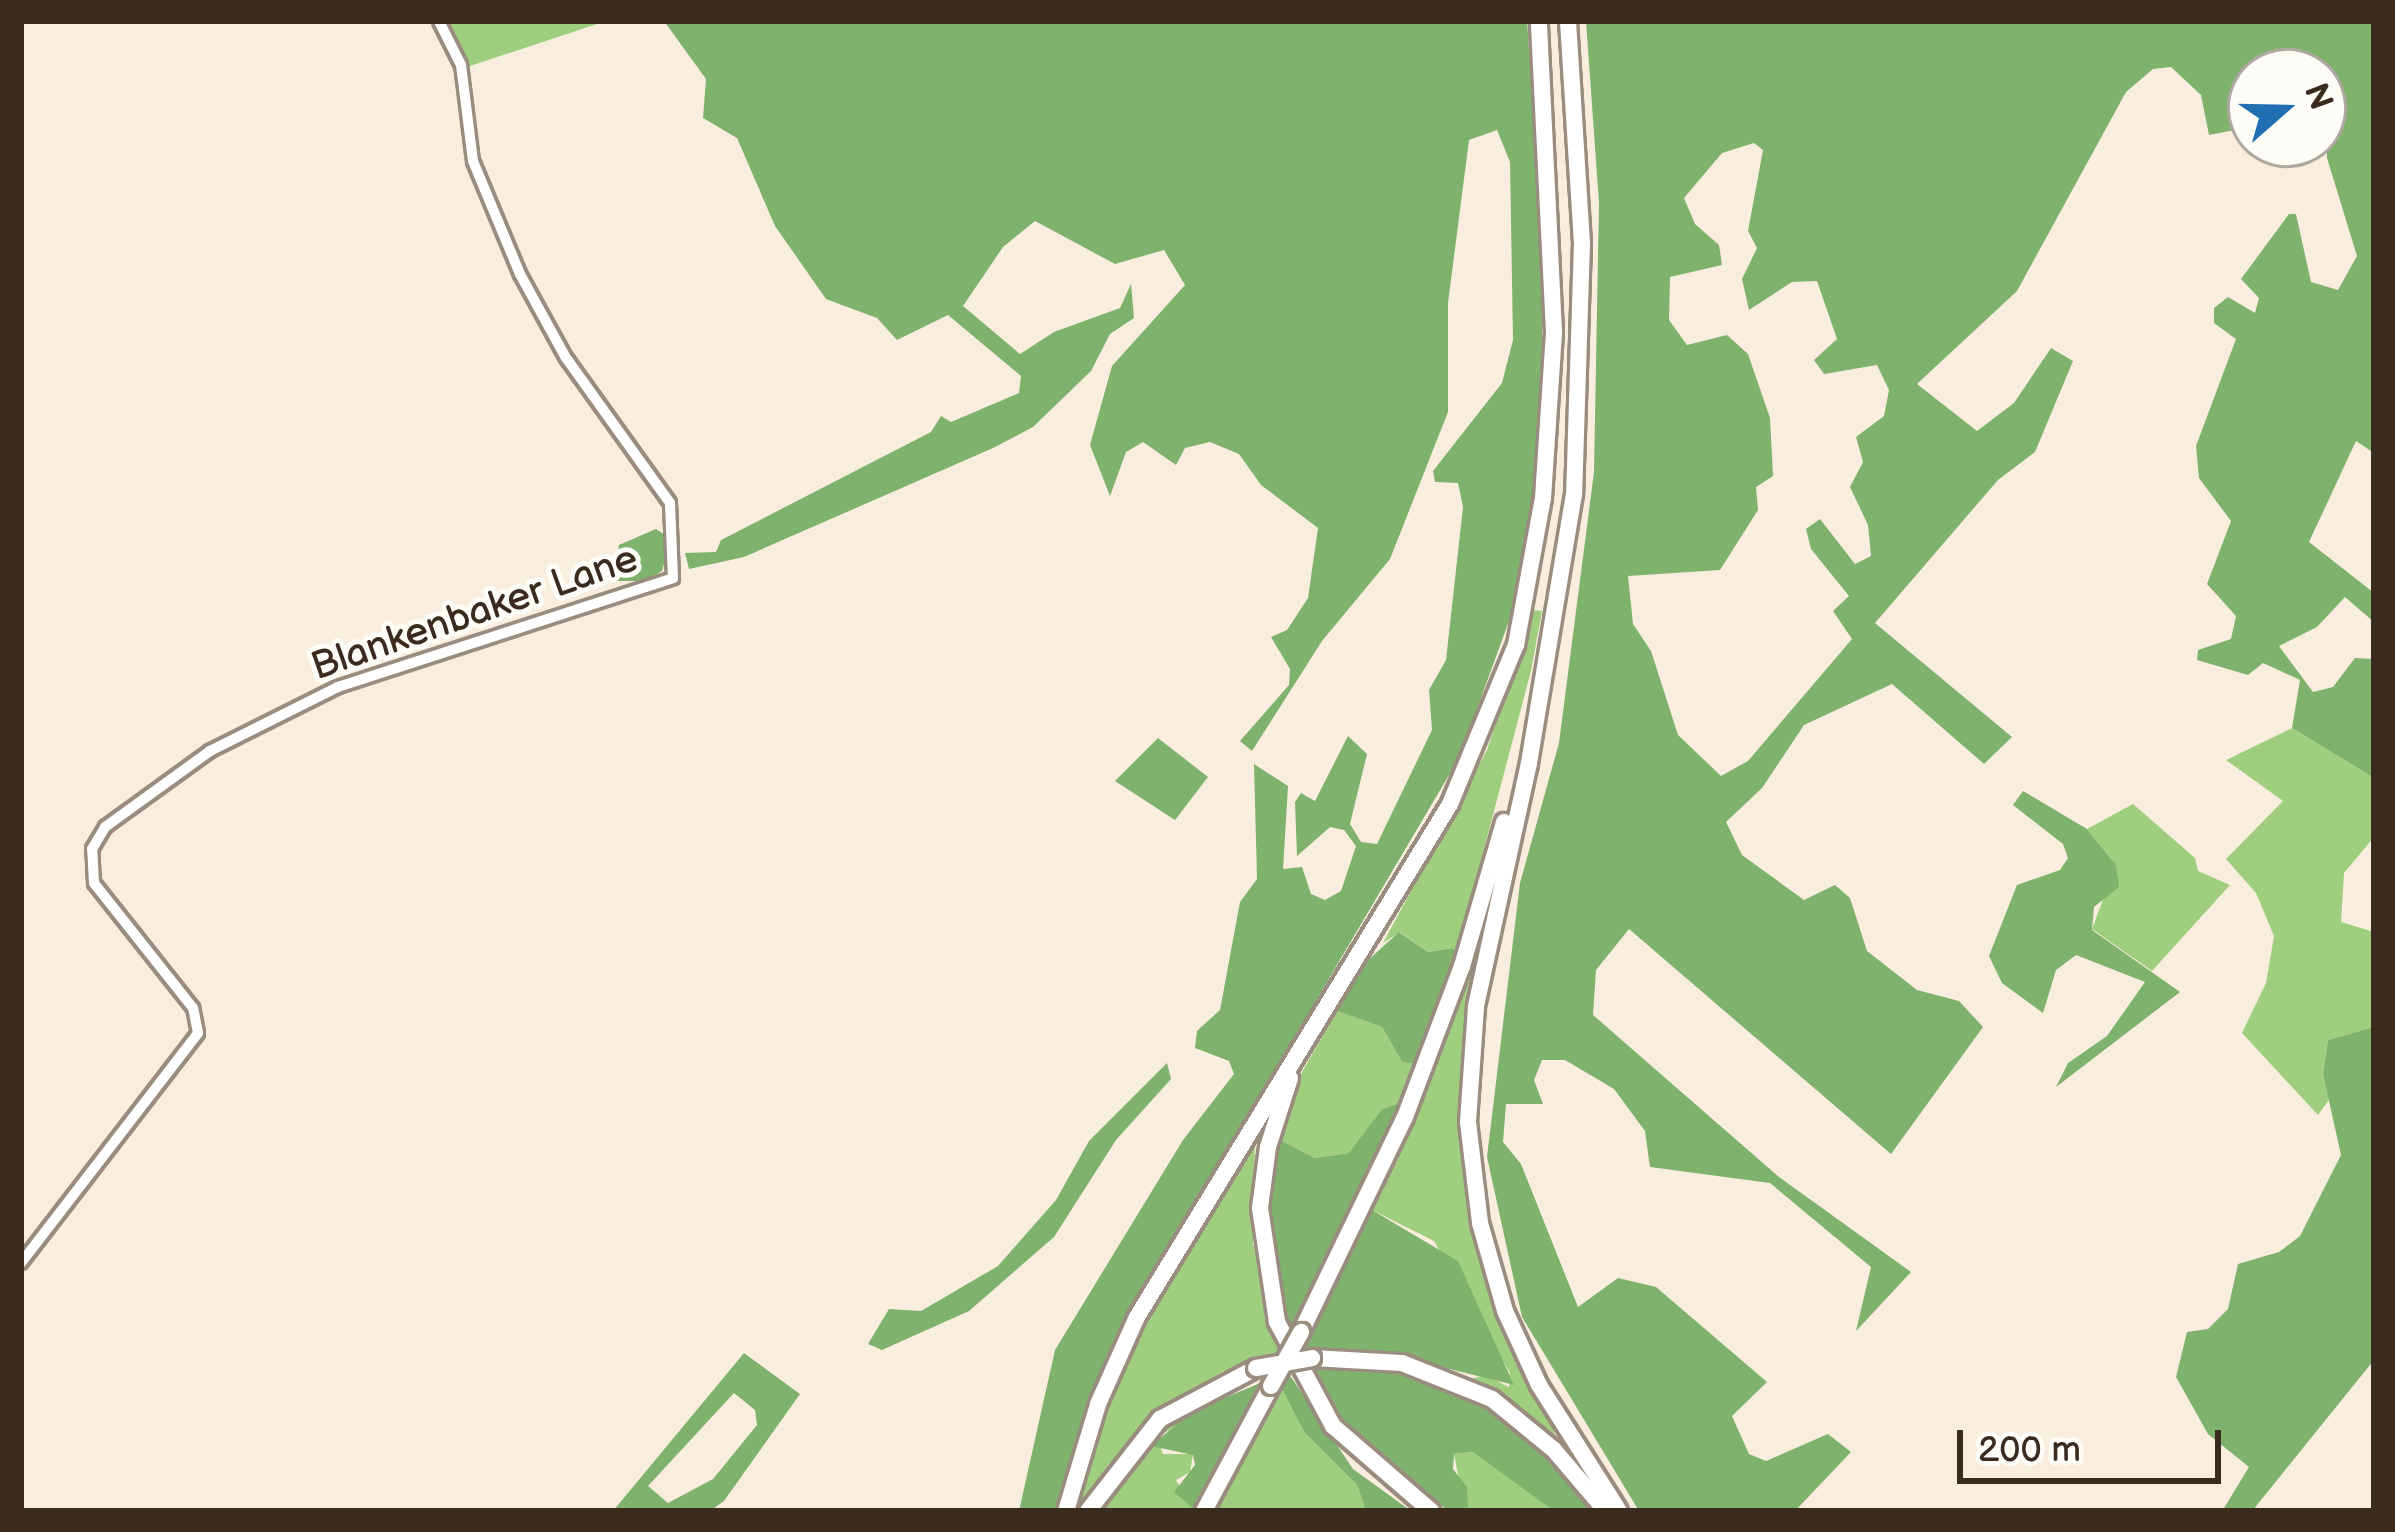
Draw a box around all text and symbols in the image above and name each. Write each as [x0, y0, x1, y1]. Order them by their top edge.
north arrow [2227, 48, 2347, 168]
text: N [2295, 78, 2341, 115]
street label: Blankenbaker Lane [306, 536, 644, 692]
scale bar [1963, 1406, 2227, 1480]
text: 200 m [1978, 1429, 2081, 1472]

